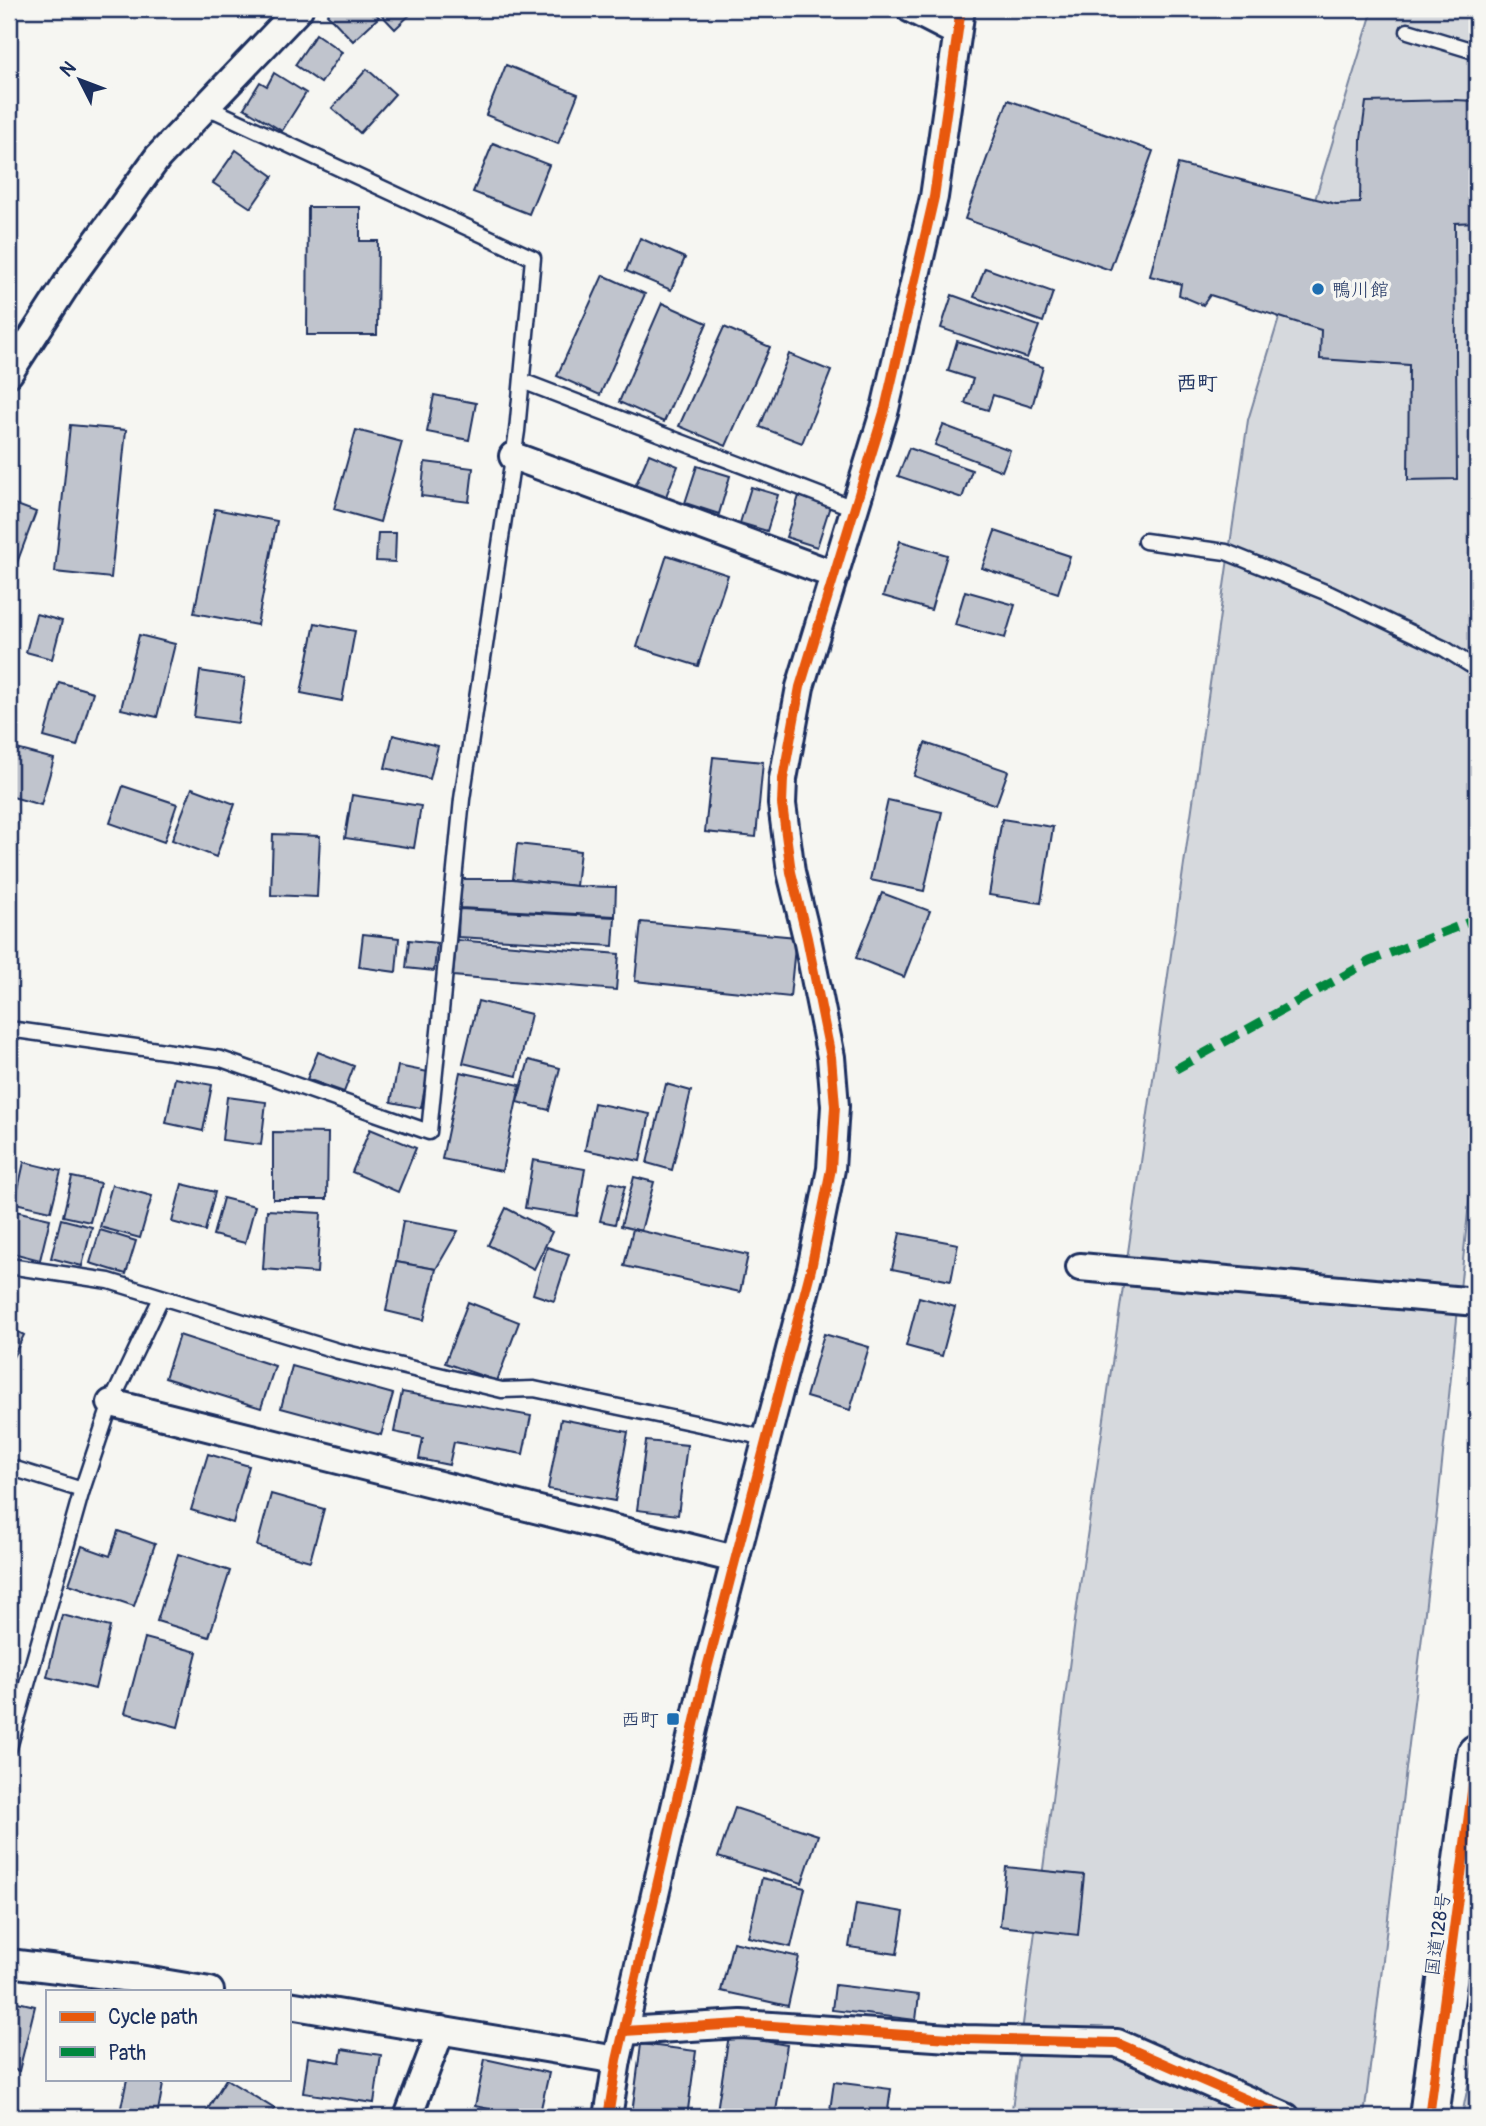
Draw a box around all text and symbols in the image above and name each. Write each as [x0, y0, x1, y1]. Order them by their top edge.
north arrow [46, 46, 116, 116]
text: N [55, 56, 81, 82]
place label: 鴨川館 [1332, 278, 1389, 302]
marker: 鴨川館 [1310, 281, 1326, 297]
district label: 西町 [1176, 370, 1218, 397]
place label: 西町 [621, 1708, 659, 1732]
marker: 西町 [665, 1711, 681, 1727]
street label: 国道128号 [1420, 1891, 1456, 1978]
legend [46, 1990, 290, 2080]
text: Cycle path [108, 2004, 198, 2031]
text: Path [108, 2040, 146, 2067]

